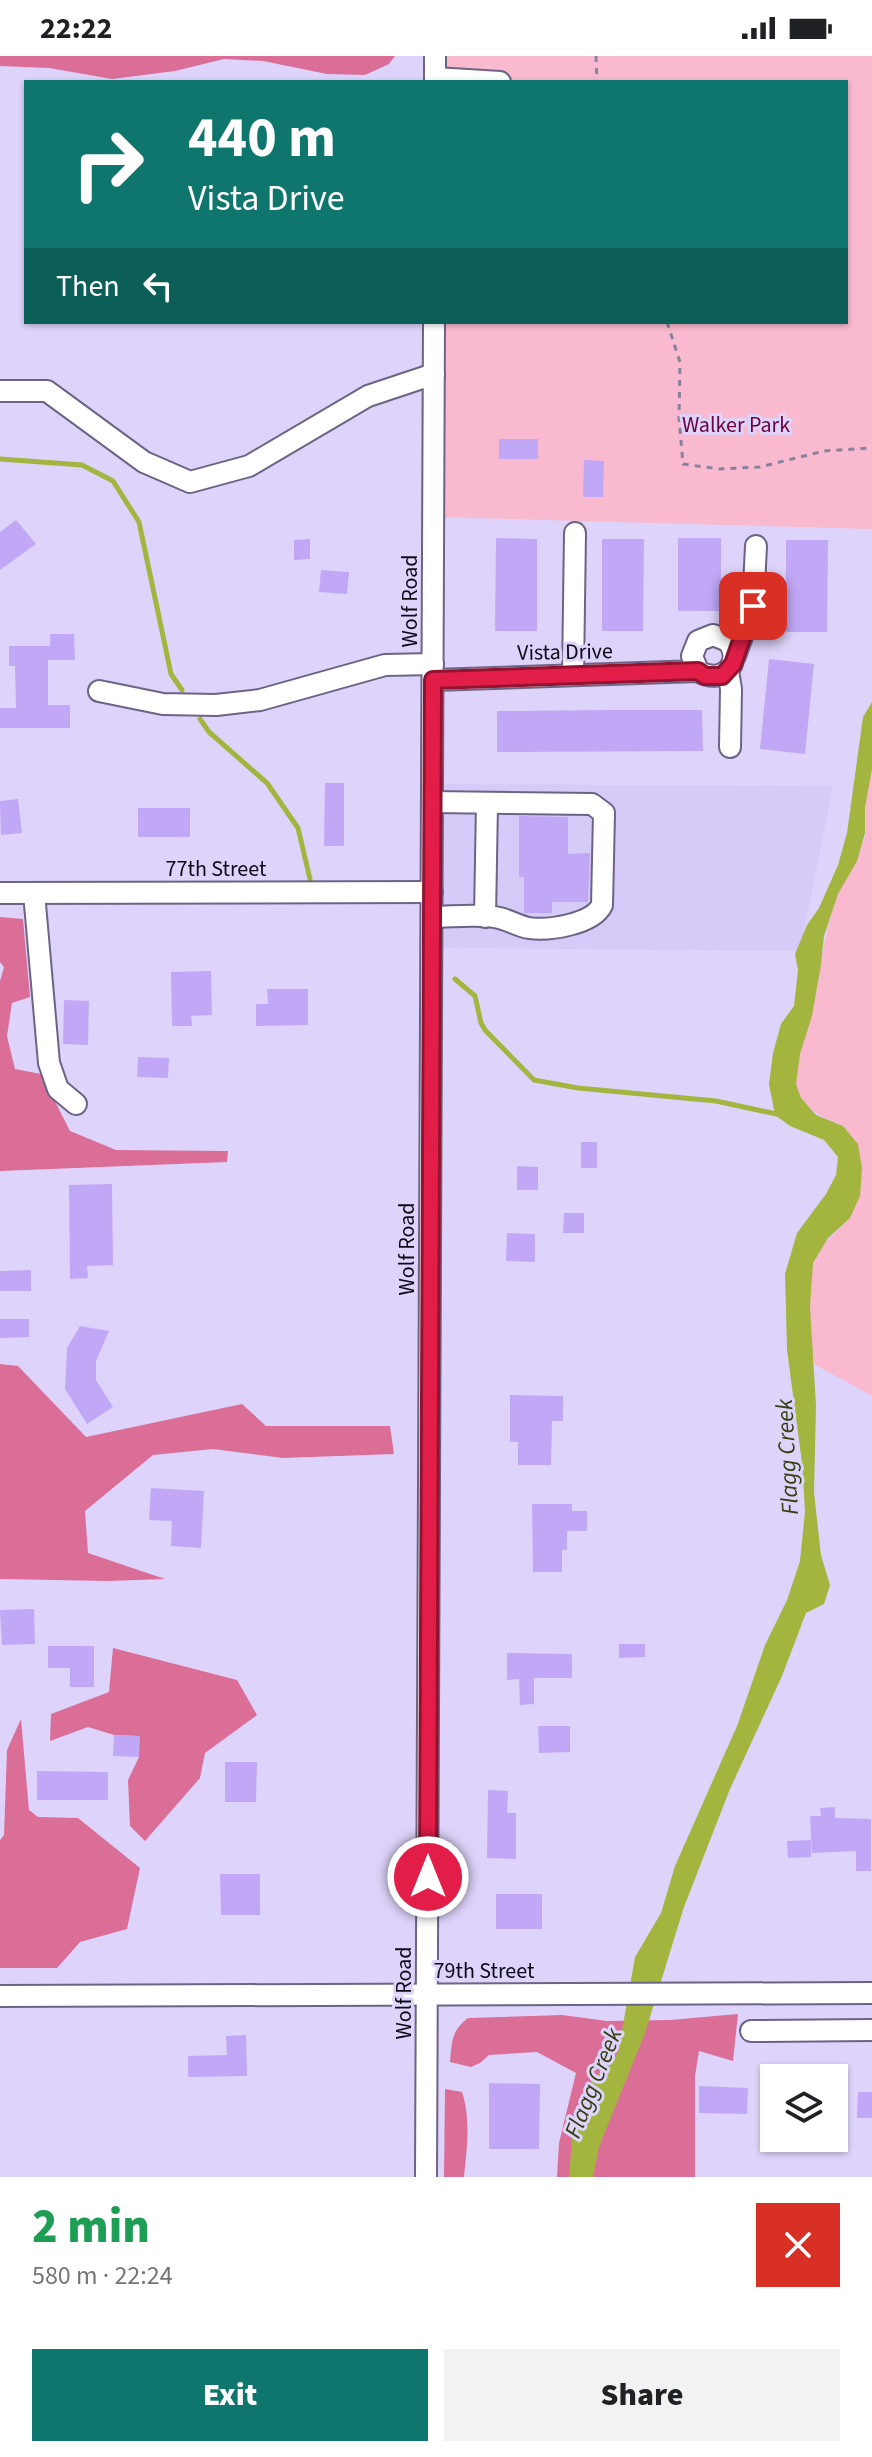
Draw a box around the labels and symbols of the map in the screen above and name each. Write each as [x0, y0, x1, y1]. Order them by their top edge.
park label: Walker Park [682, 409, 790, 441]
street label: Wolf Road [394, 555, 426, 647]
pin [719, 572, 787, 640]
street label: Vista Drive [517, 635, 613, 669]
street label: 77th Street [166, 853, 267, 885]
street label: Wolf Road [391, 1203, 423, 1295]
water label: Flagg Creek [767, 1398, 808, 1516]
position arrow [386, 1835, 470, 1919]
street label: Wolf Road [388, 1947, 420, 2039]
street label: 79th Street [434, 1955, 535, 1987]
water label: Flagg Creek [556, 2022, 632, 2144]

